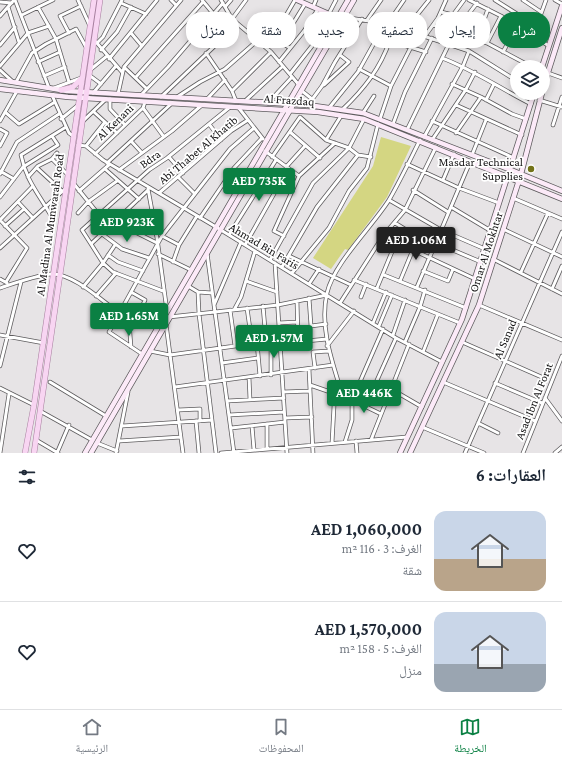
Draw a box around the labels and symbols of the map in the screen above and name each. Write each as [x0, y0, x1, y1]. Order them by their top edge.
street label: Al Frazdaq [263, 91, 316, 109]
street label: Al Kenani [94, 101, 136, 143]
street label: Abi Thabet Al Khatib [156, 113, 240, 187]
street label: Bdra [137, 146, 164, 171]
street label: Al Madina Al Munwarah Road [33, 152, 67, 297]
place label: Masdar Technical Supplies [438, 155, 523, 183]
marker: Masdar Technical Supplies [526, 164, 536, 174]
pin: AED 735K [218, 168, 300, 202]
pin: AED 923K [86, 209, 168, 243]
street label: Omar Al Mokhtar [466, 209, 506, 294]
street label: Ahmad Bin Faris [227, 220, 302, 272]
pin: AED 1.06M [370, 227, 462, 261]
pin: AED 1.65M [83, 303, 175, 337]
street label: Al Sanad [490, 316, 520, 361]
pin: AED 1.57M [228, 325, 320, 359]
street label: Asad Ibn Al Forat [512, 360, 556, 441]
pin: AED 446K [323, 380, 405, 414]

